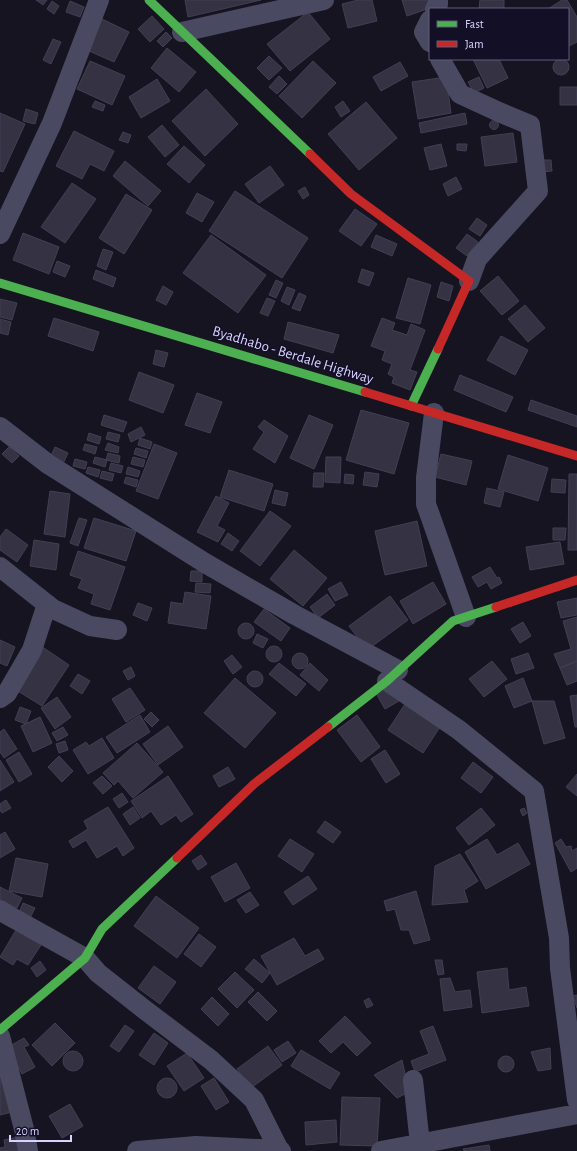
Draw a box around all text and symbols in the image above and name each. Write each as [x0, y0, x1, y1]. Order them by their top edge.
legend [429, 8, 569, 60]
text: Fast [465, 18, 484, 30]
text: Jam [465, 38, 484, 50]
street label: Byadhabo - Berdale Highway [211, 323, 376, 387]
scale bar [10, 1117, 71, 1143]
text: 20 m [16, 1125, 39, 1137]

